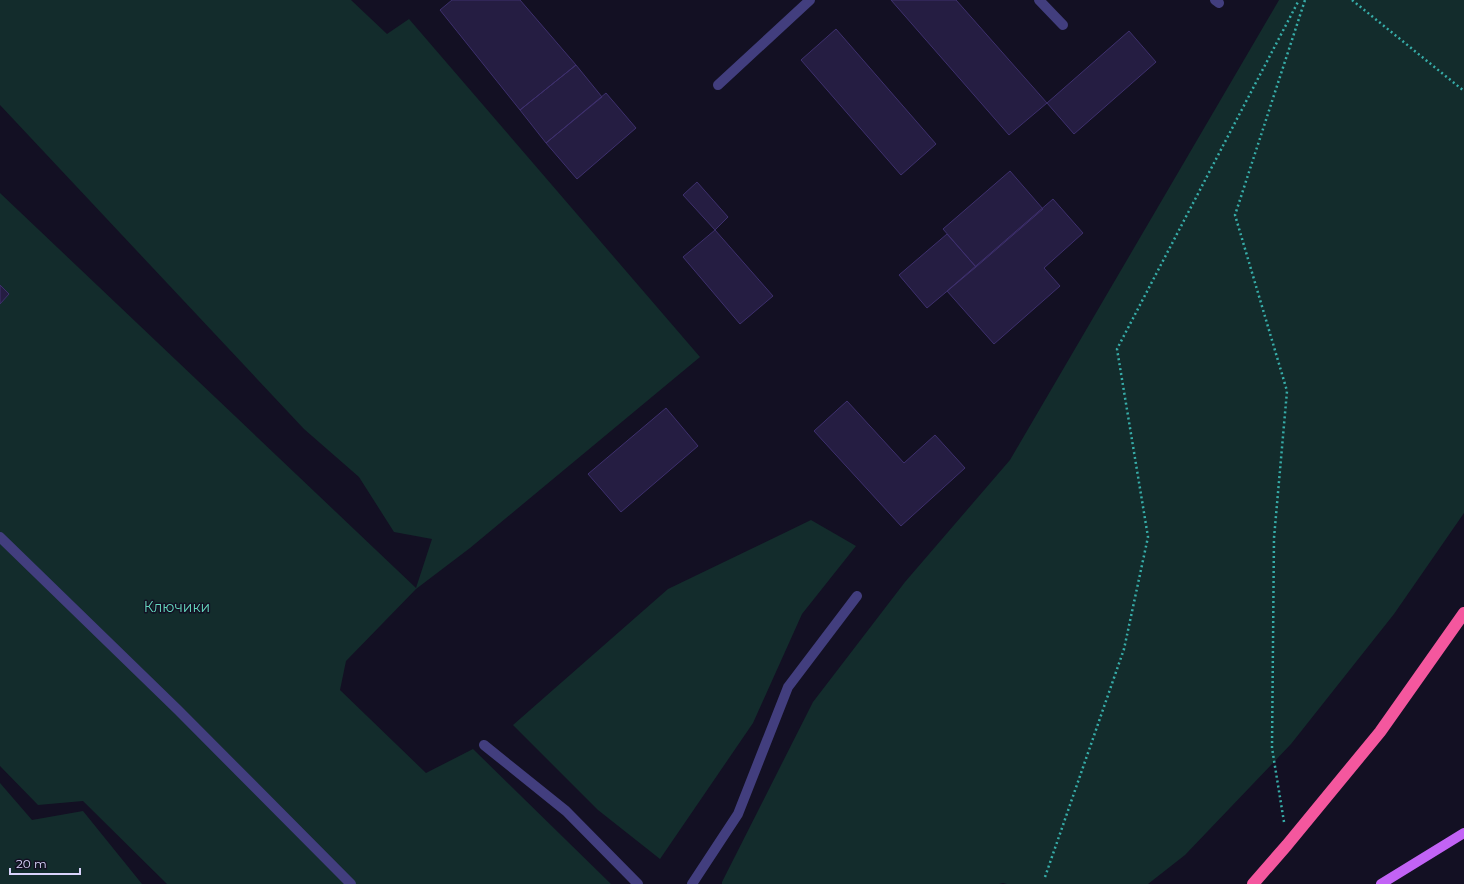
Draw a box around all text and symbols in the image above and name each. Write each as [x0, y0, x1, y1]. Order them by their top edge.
park label: Ключики [144, 598, 210, 616]
scale bar [10, 850, 80, 876]
text: 20 m [16, 856, 47, 871]

